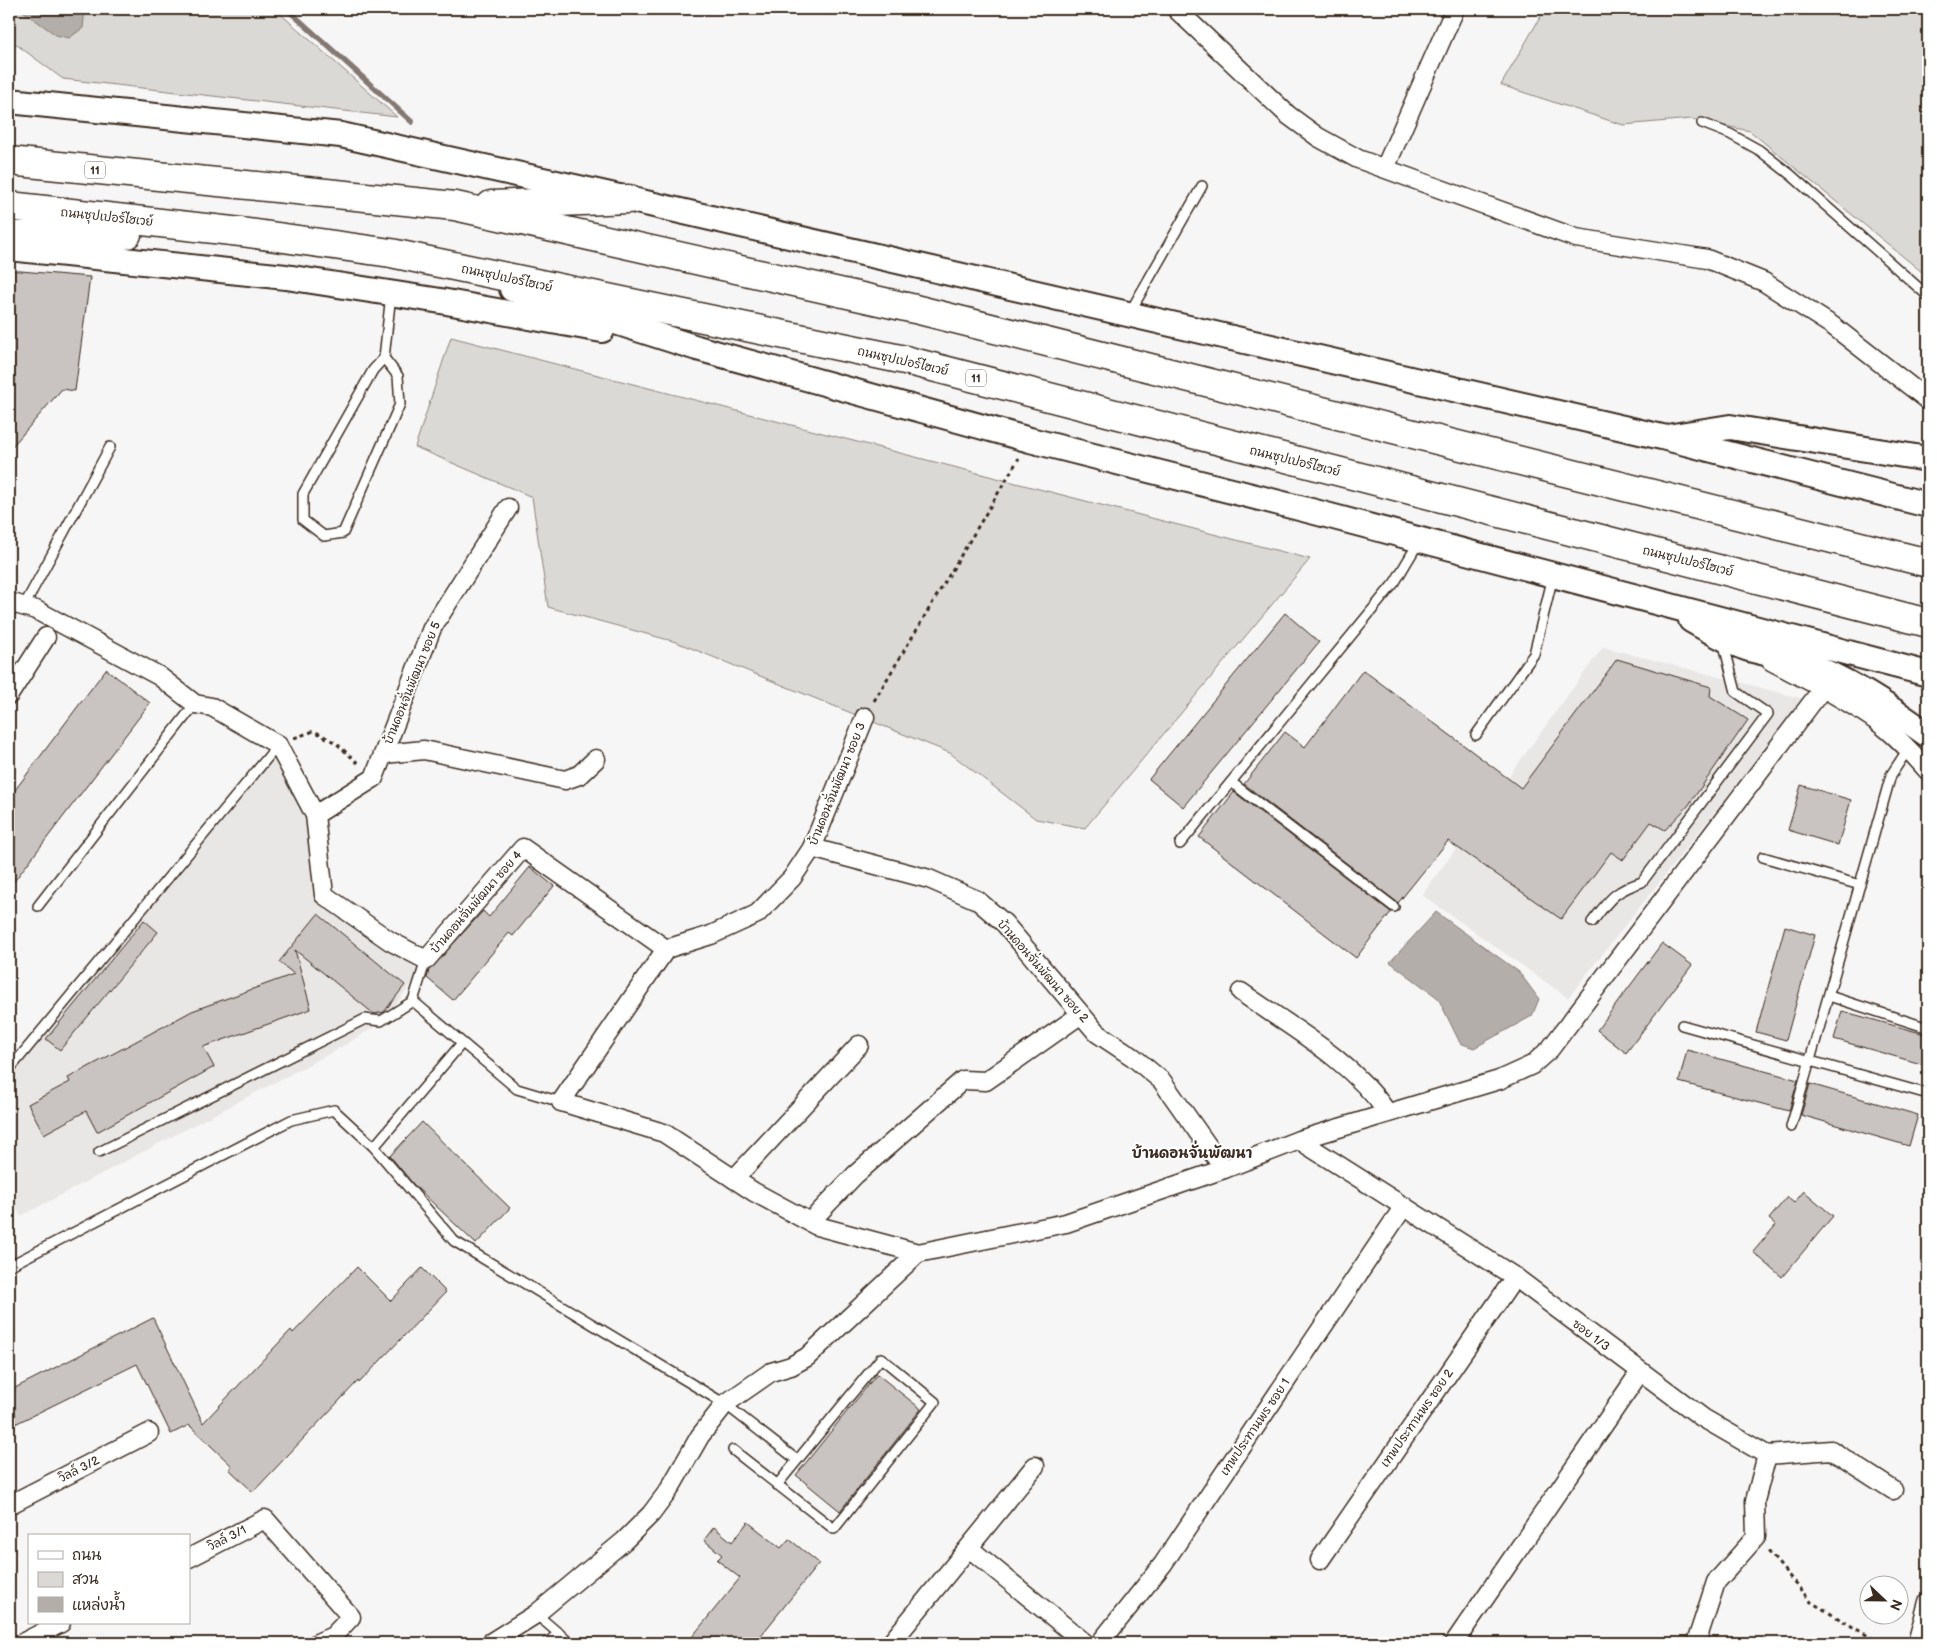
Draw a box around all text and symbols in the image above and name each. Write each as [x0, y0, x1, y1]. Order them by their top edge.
road number: 11 [85, 162, 105, 178]
street label: ถนนซุปเปอร์ไฮเวย์ [60, 204, 154, 231]
street label: ถนนซุปเปอร์ไฮเวย์ [460, 261, 554, 296]
street label: ถนนซุปเปอร์ไฮเวย์ [856, 343, 950, 380]
road number: 11 [966, 369, 986, 386]
street label: ถนนซุปเปอร์ไฮเวย์ [1248, 442, 1342, 481]
street label: ถนนซุปเปอร์ไฮเวย์ [1641, 542, 1735, 581]
street label: บ้านดอนจั่นพัฒนา ซอย 5 [378, 618, 444, 747]
street label: บ้านดอนจั่นพัฒนา ซอย 3 [803, 719, 869, 848]
street label: บ้านดอนจั่นพัฒนา ซอย 4 [425, 845, 526, 957]
street label: บ้านดอนจั่นพัฒนา ซอย 2 [994, 915, 1094, 1026]
district label: บ้านดอนจั่นพัฒนา [1132, 1140, 1252, 1162]
street label: ซอย 1/3 [1569, 1316, 1612, 1354]
street label: เทพประทานพร ซอย 2 [1378, 1366, 1457, 1470]
street label: เทพประทานพร ซอย 1 [1217, 1376, 1294, 1479]
street label: วิลล์ 3/2 [56, 1452, 102, 1486]
street label: วิลล์ 3/1 [205, 1522, 249, 1555]
legend [28, 1534, 190, 1624]
text: ถนน [72, 1546, 101, 1565]
text: สวน [72, 1570, 99, 1589]
north arrow [1860, 1574, 1910, 1624]
text: แหล่งน้ำ [72, 1591, 126, 1615]
text: N [1886, 1597, 1905, 1613]

